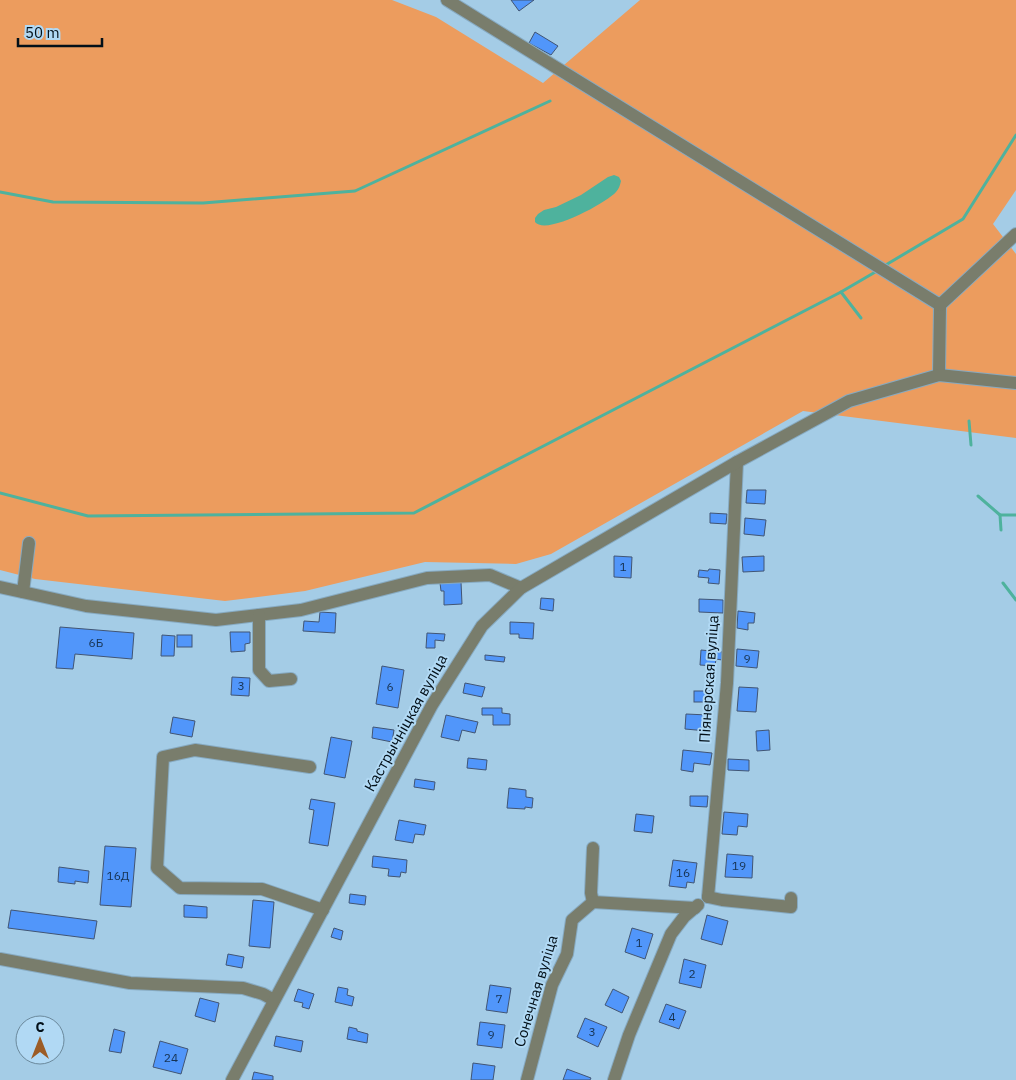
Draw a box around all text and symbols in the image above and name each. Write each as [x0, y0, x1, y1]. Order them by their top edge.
scale bar [18, 15, 101, 47]
text: 50 m [25, 23, 60, 42]
house number: 1 [619, 559, 627, 574]
street label: Піянерская вуліца [695, 615, 722, 743]
house number: 6Б [89, 635, 103, 650]
street label: Кастрычніцкая вуліца [360, 651, 451, 795]
house number: 9 [743, 651, 751, 666]
house number: 3 [237, 678, 245, 693]
house number: 6 [386, 679, 394, 694]
house number: 19 [732, 858, 746, 873]
house number: 16 [676, 865, 690, 880]
house number: 16Д [106, 868, 130, 883]
street label: Сонечная вуліца [509, 933, 562, 1049]
house number: 1 [635, 935, 643, 950]
house number: 2 [688, 966, 696, 981]
house number: 7 [495, 991, 503, 1006]
house number: 4 [668, 1009, 676, 1024]
north arrow [15, 1015, 65, 1065]
text: С [35, 1018, 45, 1036]
house number: 3 [588, 1024, 596, 1039]
house number: 9 [487, 1027, 495, 1042]
house number: 24 [164, 1050, 178, 1065]

